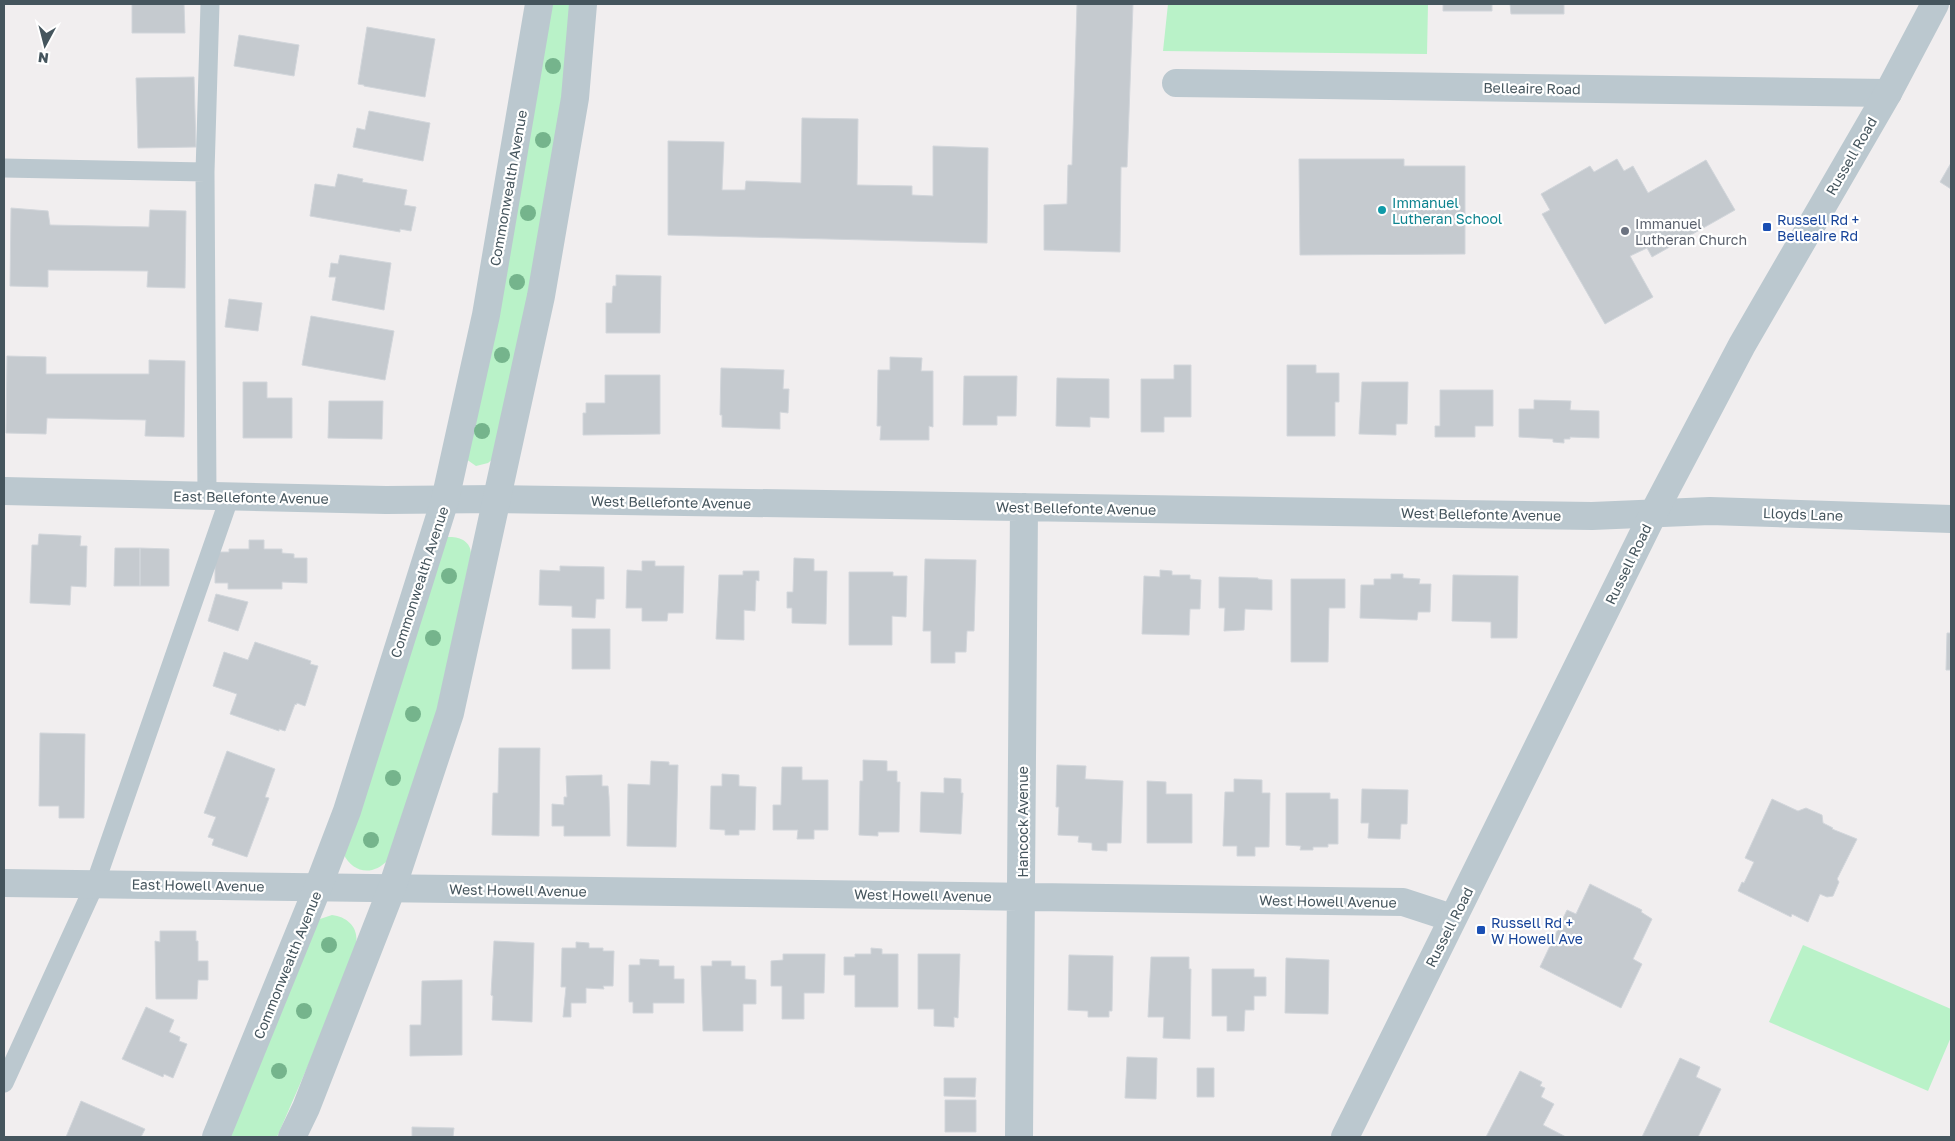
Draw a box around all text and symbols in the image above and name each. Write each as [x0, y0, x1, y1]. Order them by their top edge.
north arrow [20, 20, 70, 70]
text: N [37, 49, 50, 67]
street label: Belleaire Road [1483, 79, 1581, 97]
street label: Commonwealth Avenue [486, 109, 530, 267]
street label: Russell Road [1822, 114, 1880, 198]
place label: Immanuel Lutheran School [1392, 194, 1502, 227]
marker: Immanuel Lutheran School [1376, 204, 1388, 216]
place label: Russell Rd + Belleaire Rd [1777, 211, 1859, 244]
place label: Immanuel Lutheran Church [1635, 215, 1747, 248]
marker: Russell Rd + Belleaire Rd [1761, 221, 1773, 233]
marker: Immanuel Lutheran Church [1619, 225, 1631, 237]
street label: East Bellefonte Avenue [173, 487, 329, 507]
street label: West Bellefonte Avenue [591, 492, 751, 512]
street label: West Bellefonte Avenue [996, 498, 1156, 518]
street label: Commonwealth Avenue [386, 504, 452, 660]
street label: West Bellefonte Avenue [1401, 504, 1561, 524]
street label: Lloyds Lane [1763, 504, 1843, 524]
street label: Russell Road [1601, 521, 1655, 607]
street label: Hancock Avenue [1014, 766, 1031, 878]
street label: East Howell Avenue [131, 875, 265, 895]
street label: West Howell Avenue [449, 880, 587, 900]
street label: Russell Road [1422, 884, 1476, 970]
street label: West Howell Avenue [854, 885, 992, 905]
street label: Commonwealth Avenue [249, 889, 325, 1041]
street label: West Howell Avenue [1259, 891, 1397, 911]
place label: Russell Rd + W Howell Ave [1491, 914, 1583, 947]
marker: Russell Rd + W Howell Ave [1475, 924, 1487, 936]

